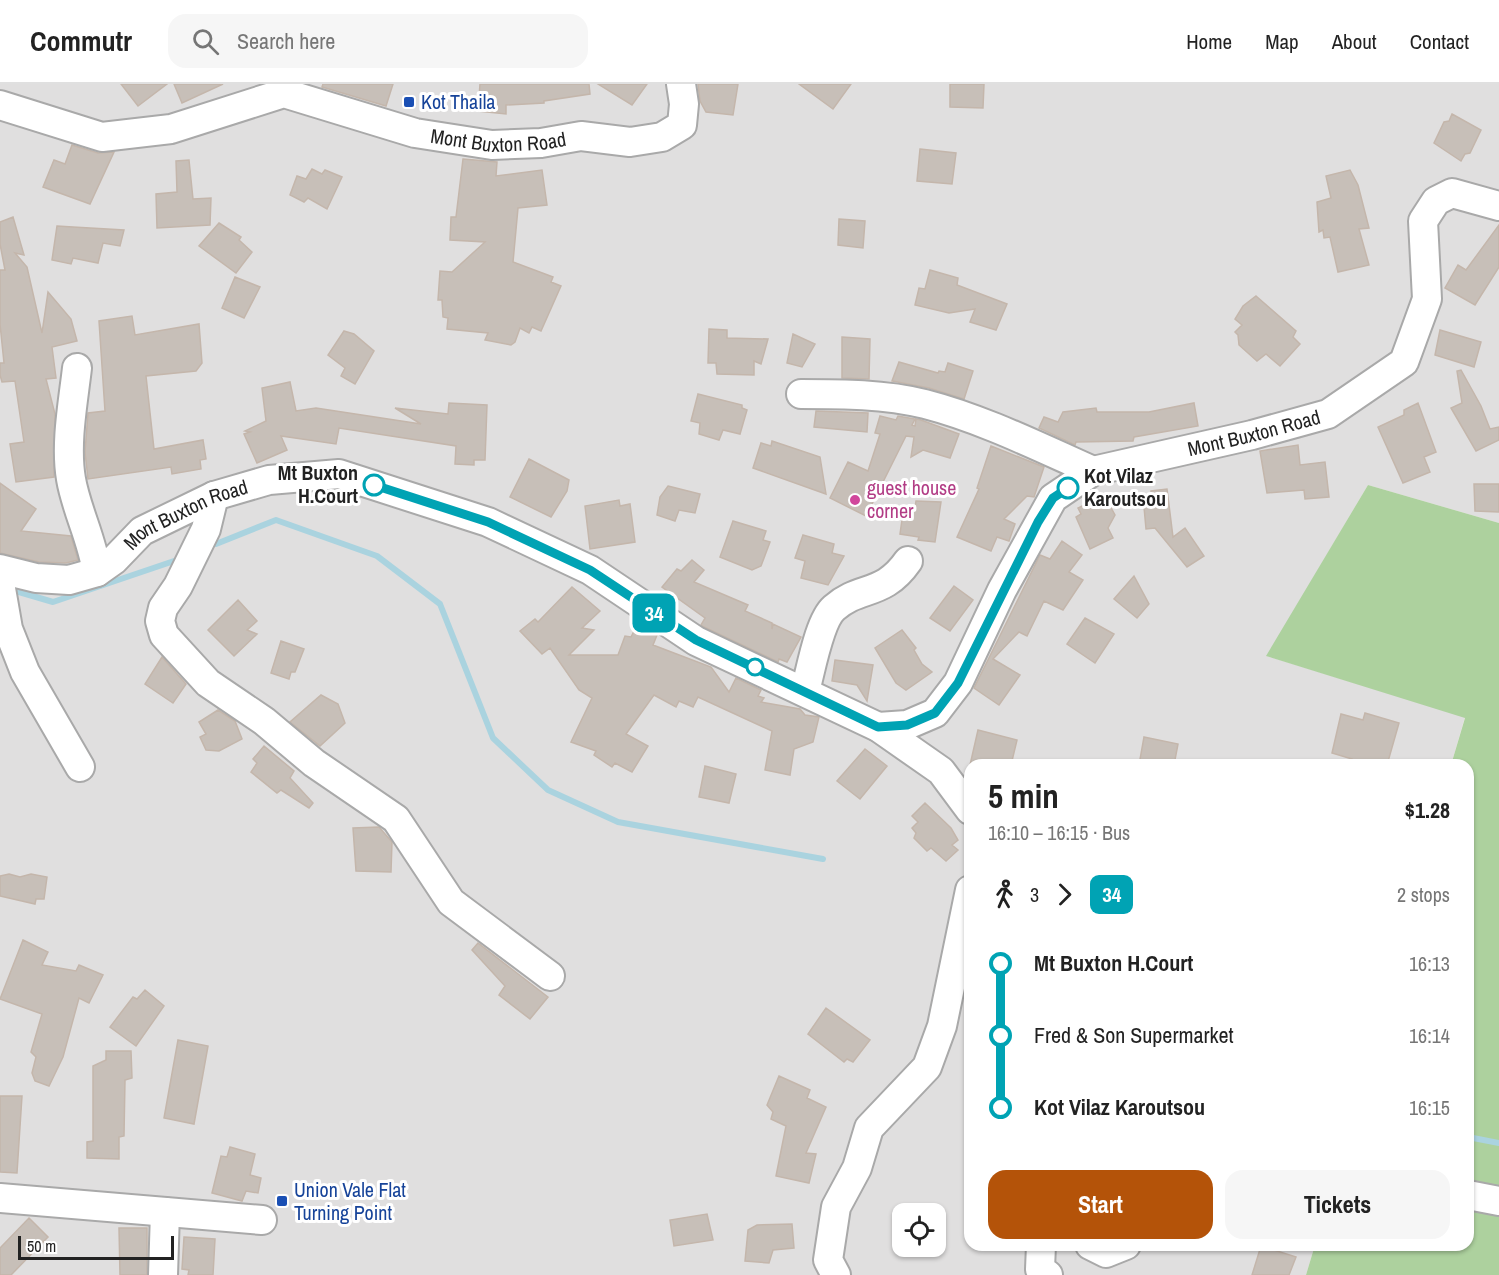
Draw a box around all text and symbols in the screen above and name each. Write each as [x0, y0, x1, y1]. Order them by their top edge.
search box [168, 14, 588, 68]
text: Commutr [30, 22, 132, 60]
icon: search [189, 25, 222, 58]
text: Search here [237, 26, 335, 56]
text: Home [1186, 27, 1232, 56]
text: Map [1265, 27, 1299, 56]
text: About [1332, 27, 1377, 56]
text: Contact [1410, 27, 1469, 56]
place label: Kot Thaila [421, 88, 495, 115]
marker: Kot Thaila [402, 95, 416, 109]
street label: Mont Buxton Road [429, 122, 568, 158]
street label: Mont Buxton Road [1185, 403, 1323, 462]
place label: Mt Buxton H.Court [278, 459, 359, 509]
place label: Kot Vilaz Karoutsou [1084, 462, 1166, 512]
street label: Mont Buxton Road [117, 473, 251, 555]
marker: Mt Buxton H.Court [363, 474, 385, 496]
place label: guest house corner [867, 474, 956, 524]
marker: Kot Vilaz Karoutsou [1057, 477, 1079, 499]
marker: guest house corner [848, 493, 862, 507]
line badge: 34 [627, 594, 681, 632]
text: 34 [644, 599, 664, 628]
unlabelled marker [746, 658, 764, 676]
text: 5 min [988, 774, 1059, 818]
text: $1.28 [1405, 795, 1450, 825]
text: 16:10 – 16:15 · Bus [988, 819, 1130, 846]
icon: walk [988, 878, 1021, 911]
icon: forward [1048, 878, 1081, 911]
text: 34 [1102, 880, 1121, 909]
text: 3 [1030, 881, 1039, 908]
text: 2 stops [1397, 881, 1450, 908]
text: Mt Buxton H.Court [1034, 948, 1193, 978]
text: 16:13 [1409, 950, 1450, 977]
text: Fred & Son Supermarket [1034, 1020, 1234, 1050]
text: 16:14 [1409, 1022, 1450, 1049]
text: Kot Vilaz Karoutsou [1034, 1092, 1205, 1122]
text: 16:15 [1409, 1094, 1450, 1121]
button: Start [988, 1170, 1213, 1239]
button: Tickets [1225, 1170, 1450, 1239]
place label: Union Vale Flat Turning Point [294, 1176, 406, 1226]
marker: Union Vale Flat Turning Point [275, 1194, 289, 1208]
map controls [892, 1203, 946, 1257]
button: locate [892, 1203, 946, 1257]
scale bar [18, 1233, 174, 1260]
text: 50 m [27, 1235, 56, 1257]

